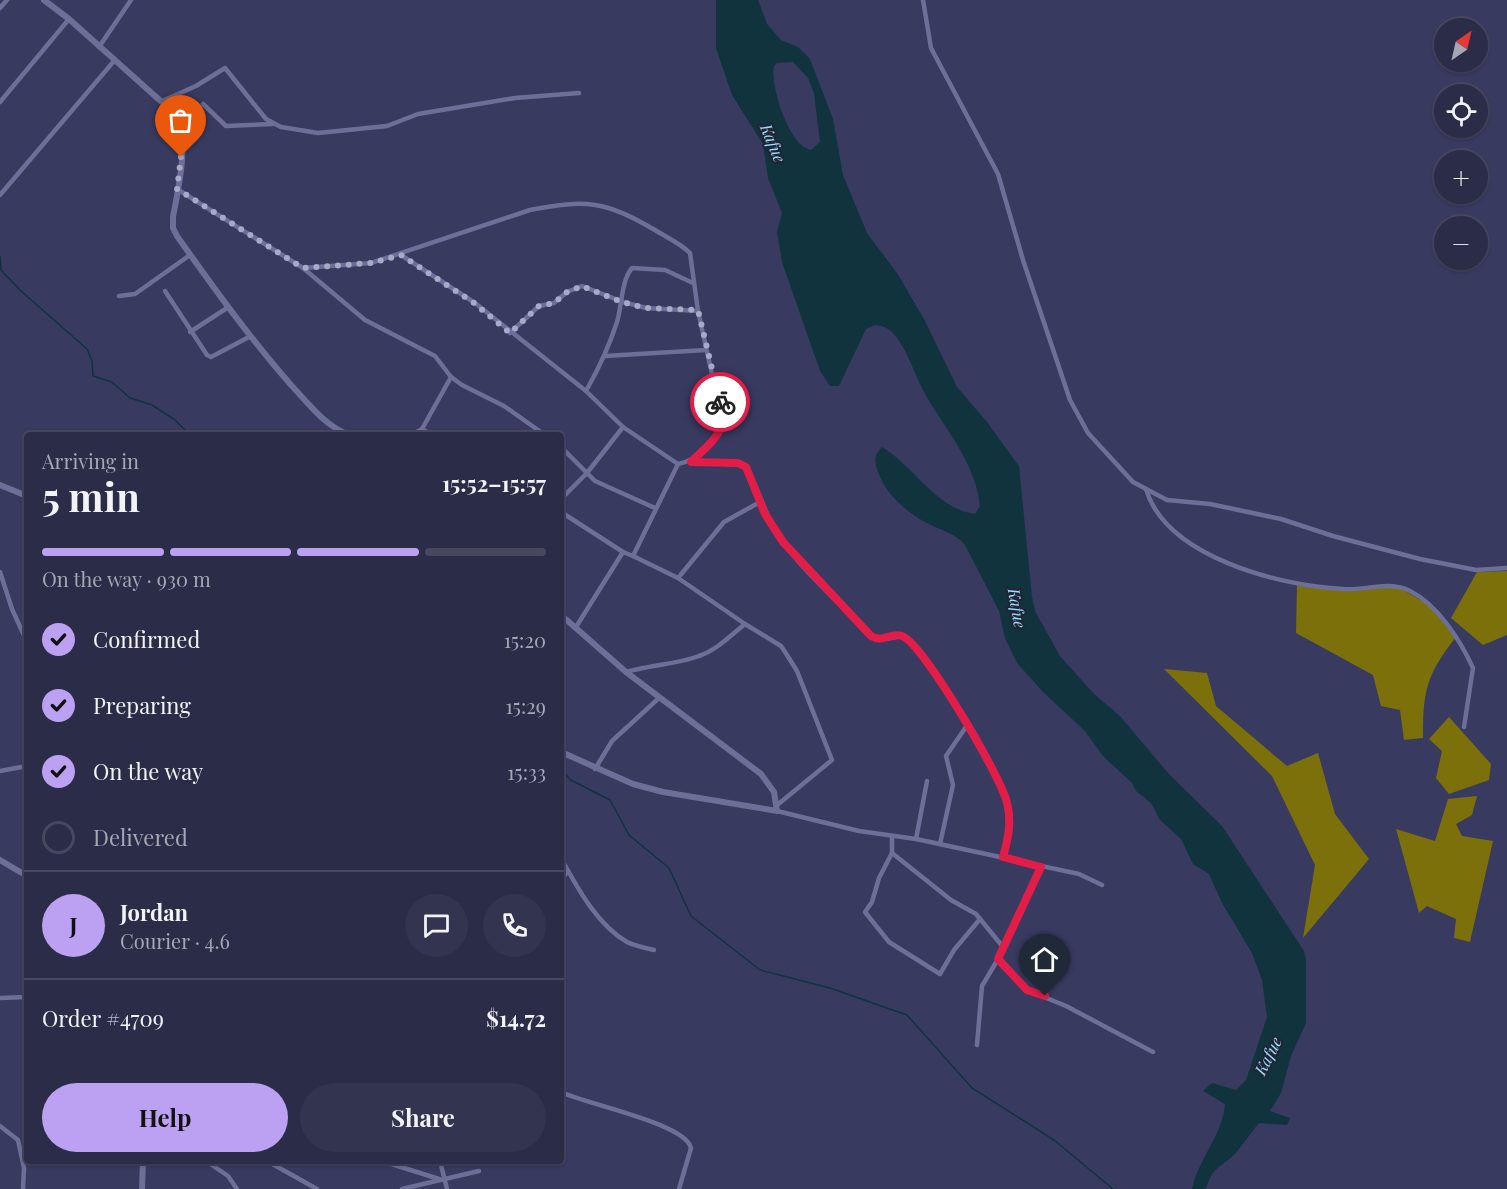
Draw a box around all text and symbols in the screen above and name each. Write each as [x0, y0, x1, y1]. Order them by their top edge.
north arrow [1434, 18, 1488, 72]
map controls [1434, 18, 1488, 270]
button: locate [1434, 84, 1488, 138]
pin [155, 95, 206, 157]
icon: bag [164, 104, 197, 137]
water label: Kafue [756, 119, 791, 165]
button: + [1434, 150, 1488, 204]
button: − [1434, 216, 1488, 270]
courier [690, 372, 750, 432]
icon: bike [704, 386, 737, 419]
text: Arriving in [42, 447, 139, 474]
text: 15:52–15:57 [442, 468, 546, 498]
text: 5 min [42, 470, 140, 522]
text: On the way · 930 m [42, 565, 211, 592]
water label: Kafue [1004, 585, 1031, 630]
icon: check [42, 623, 75, 656]
text: Confirmed [93, 624, 200, 654]
text: 15:20 [504, 626, 546, 653]
icon: check [42, 689, 75, 722]
text: Preparing [93, 690, 191, 720]
text: 15:29 [505, 692, 546, 719]
icon: check [42, 755, 75, 788]
text: On the way [93, 756, 203, 786]
text: 15:33 [507, 758, 546, 785]
text: Delivered [93, 822, 188, 852]
button: chat [405, 894, 468, 957]
button: phone [483, 894, 546, 957]
text: Jordan [120, 897, 188, 927]
text: J [69, 910, 78, 940]
text: Courier · 4.6 [120, 927, 230, 954]
pin [1019, 934, 1070, 996]
icon: home [1028, 943, 1061, 976]
text: Order #4709 [42, 1003, 164, 1033]
text: $14.72 [486, 1003, 546, 1033]
water label: Kafue [1249, 1033, 1286, 1079]
button: Help [42, 1083, 288, 1152]
button: Share [300, 1083, 546, 1152]

